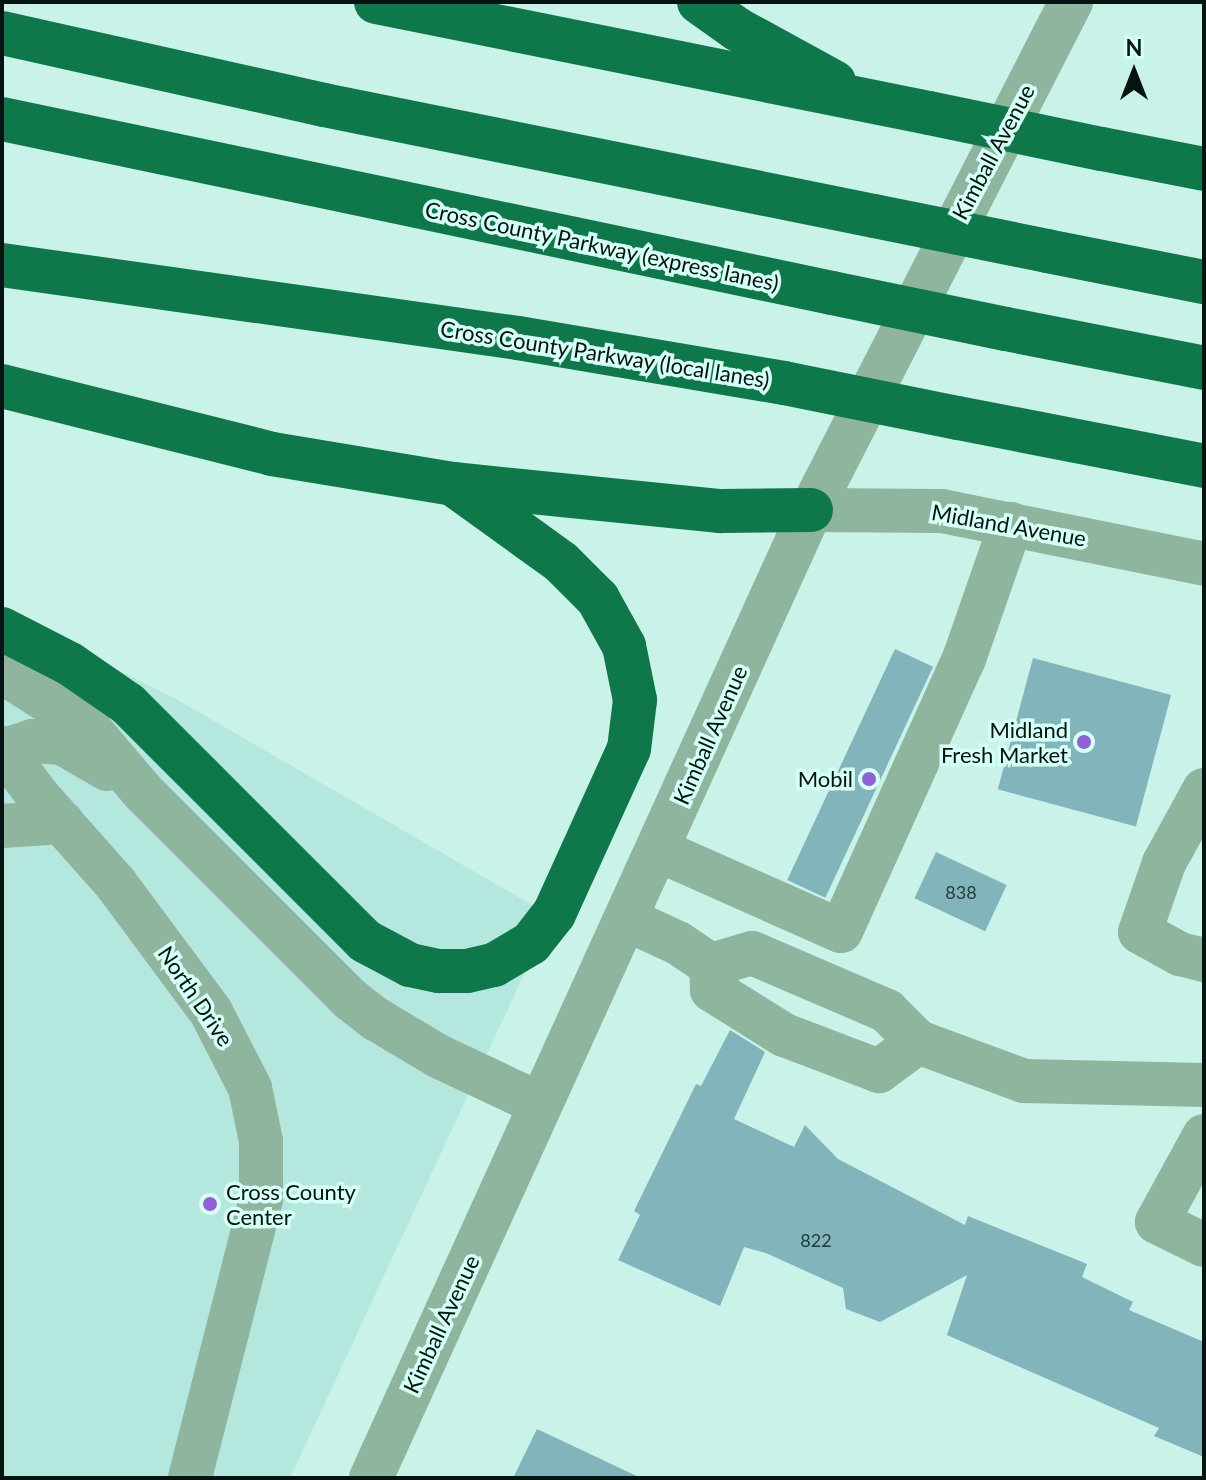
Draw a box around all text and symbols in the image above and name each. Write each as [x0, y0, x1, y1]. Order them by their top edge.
north arrow [1094, 32, 1174, 112]
text: N [1126, 34, 1142, 61]
street label: Kimball Avenue [946, 80, 1040, 224]
street label: Cross County Parkway (express lanes) [422, 195, 782, 297]
street label: Cross County Parkway (local lanes) [438, 315, 772, 393]
street label: Midland Avenue [929, 498, 1089, 552]
street label: Kimball Avenue [667, 661, 753, 809]
place label: Midland Fresh Market [941, 716, 1068, 768]
marker: Midland Fresh Market [1075, 733, 1093, 751]
place label: Mobil [798, 766, 853, 792]
marker: Mobil [860, 770, 878, 788]
house number: 838 [945, 881, 977, 903]
street label: North Drive [153, 941, 239, 1051]
place label: Cross County Center [226, 1178, 356, 1230]
marker: Cross County Center [201, 1195, 219, 1213]
house number: 822 [800, 1229, 832, 1251]
street label: Kimball Avenue [397, 1250, 485, 1398]

